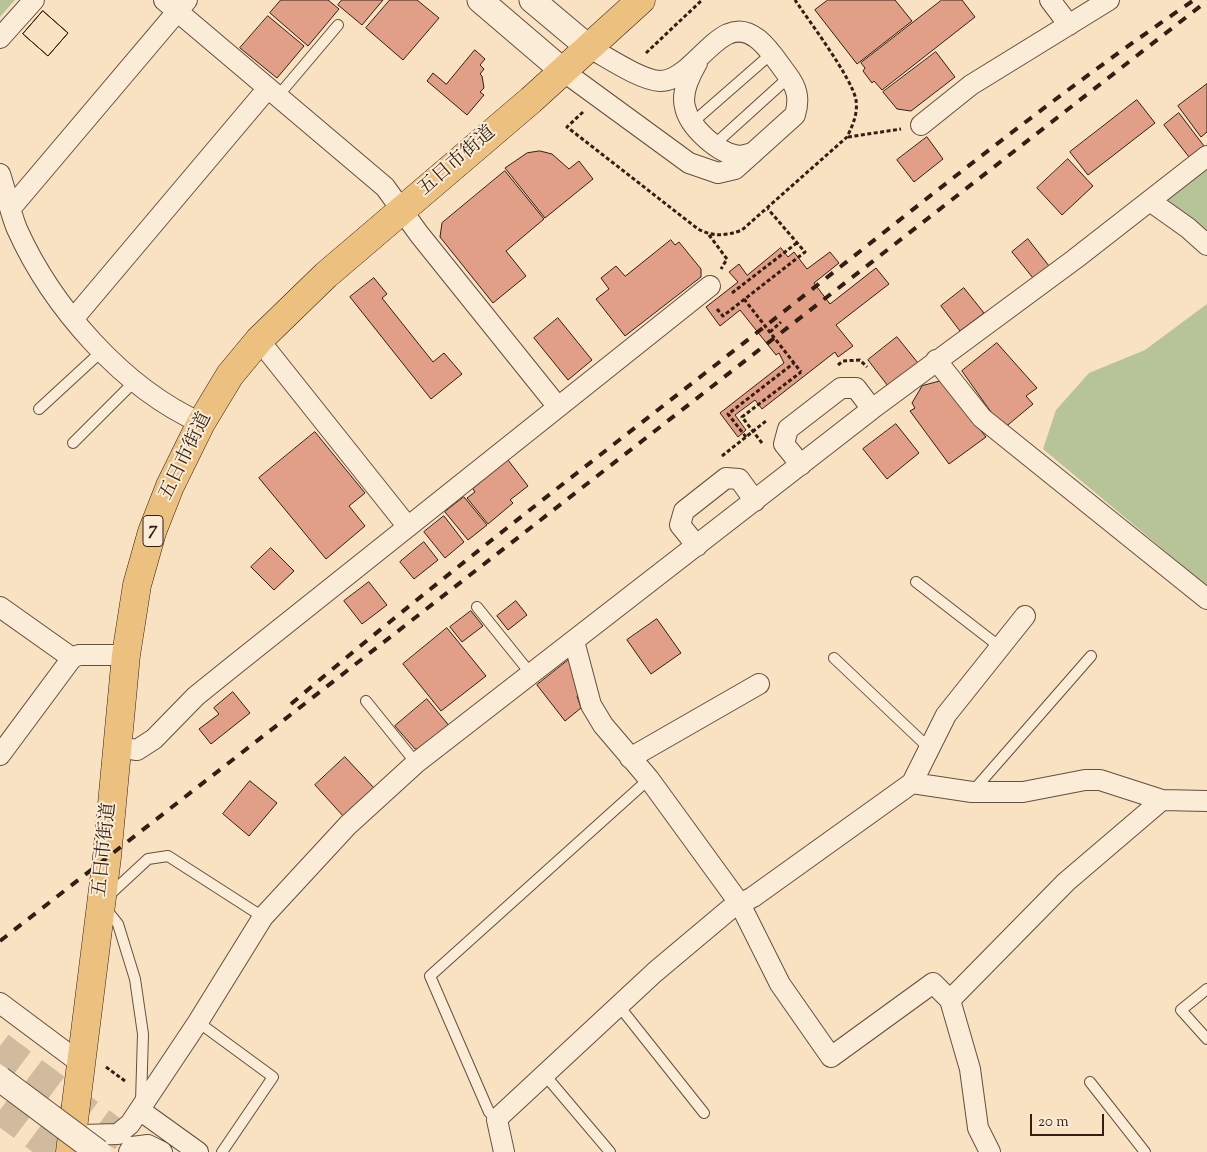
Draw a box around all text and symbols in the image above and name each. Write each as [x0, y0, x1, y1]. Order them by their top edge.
street label: 五日市街道 [415, 122, 501, 202]
street label: 五日市街道 [156, 409, 218, 505]
road number: 7 [143, 516, 163, 546]
street label: 五日市街道 [90, 802, 122, 898]
scale bar [1032, 1104, 1106, 1136]
text: 20 m [1038, 1112, 1069, 1133]

